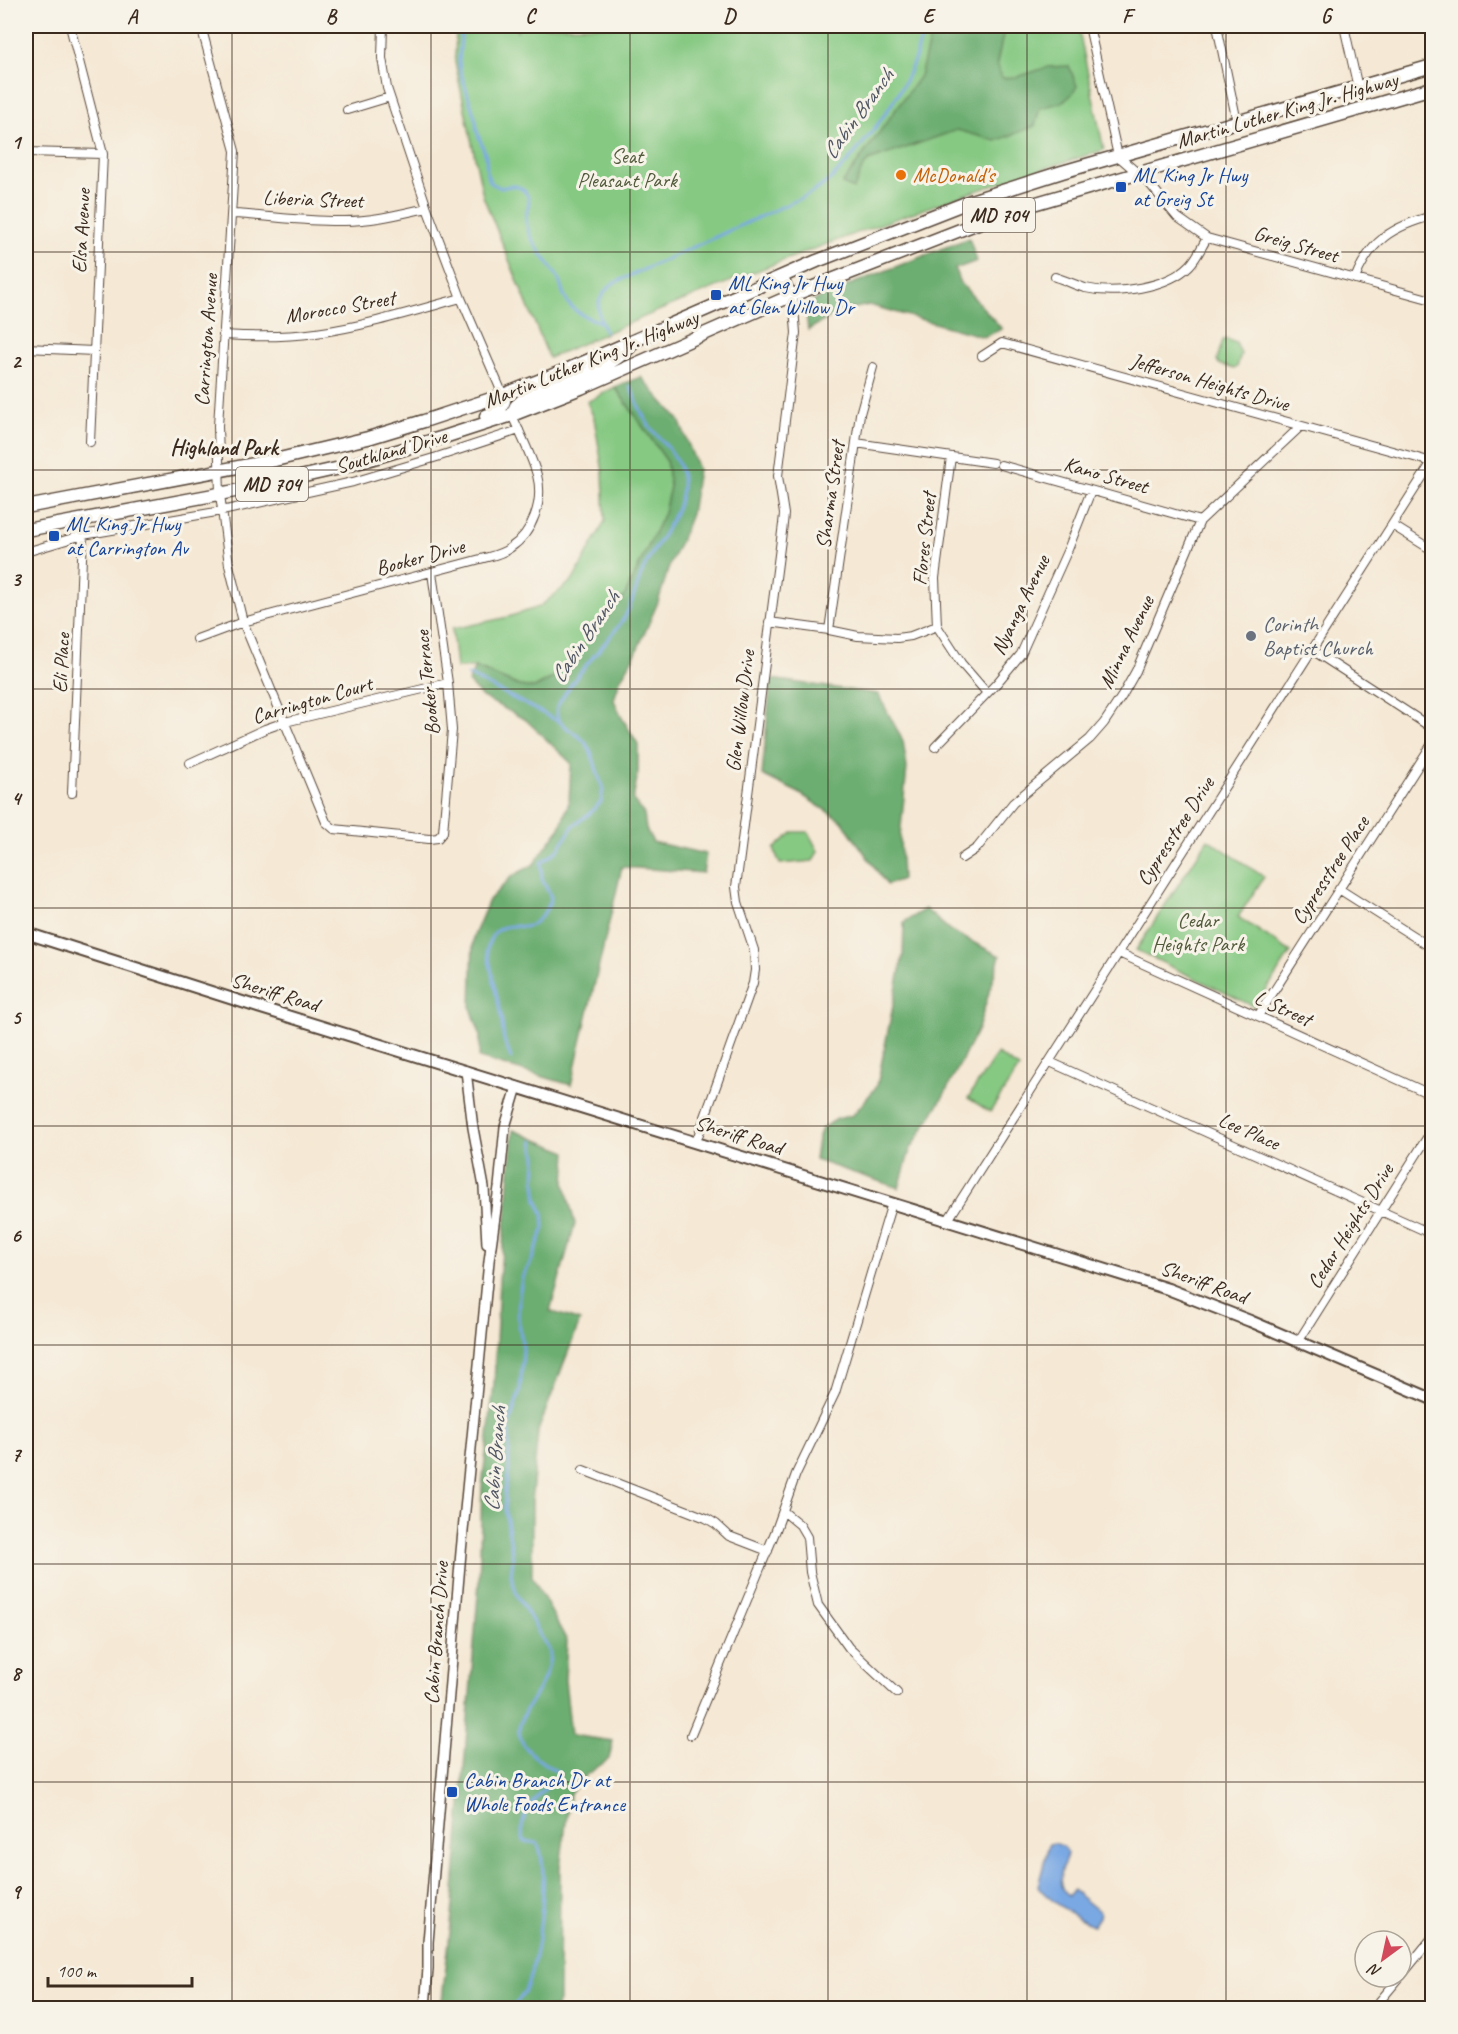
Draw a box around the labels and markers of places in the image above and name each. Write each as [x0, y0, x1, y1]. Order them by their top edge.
place label: McDonald's [913, 162, 996, 188]
place label: ML King Jr Hwy at Greig St [1133, 162, 1249, 212]
marker: McDonald's [894, 168, 908, 182]
marker: ML King Jr Hwy at Greig St [1114, 180, 1128, 194]
place label: ML King Jr Hwy at Glen Willow Dr [728, 270, 856, 320]
marker: ML King Jr Hwy at Glen Willow Dr [709, 288, 723, 302]
place label: ML King Jr Hwy at Carrington Av [66, 511, 190, 561]
marker: ML King Jr Hwy at Carrington Av [47, 529, 61, 543]
place label: Corinth Baptist Church [1263, 611, 1374, 661]
marker: Corinth Baptist Church [1244, 629, 1258, 643]
place label: Cabin Branch Dr at Whole Foods Entrance [464, 1767, 626, 1817]
marker: Cabin Branch Dr at Whole Foods Entrance [445, 1785, 459, 1799]

